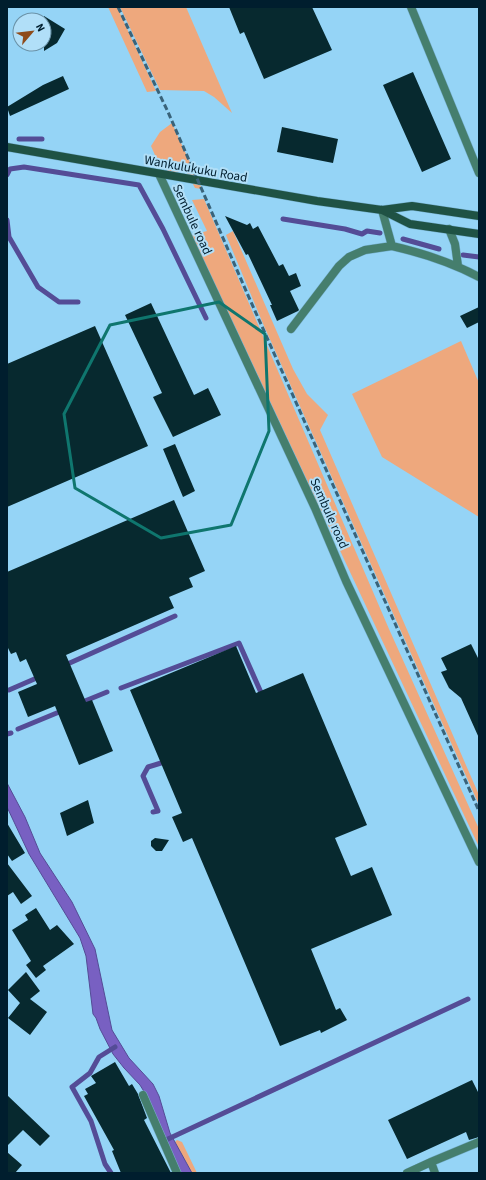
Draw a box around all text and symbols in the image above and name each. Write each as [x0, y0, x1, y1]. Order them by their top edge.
north arrow [12, 12, 52, 52]
text: N [32, 21, 49, 34]
street label: Wankulukuku Road [143, 151, 249, 187]
street label: Sembule road [168, 181, 216, 258]
street label: Sembule road [305, 475, 353, 552]

